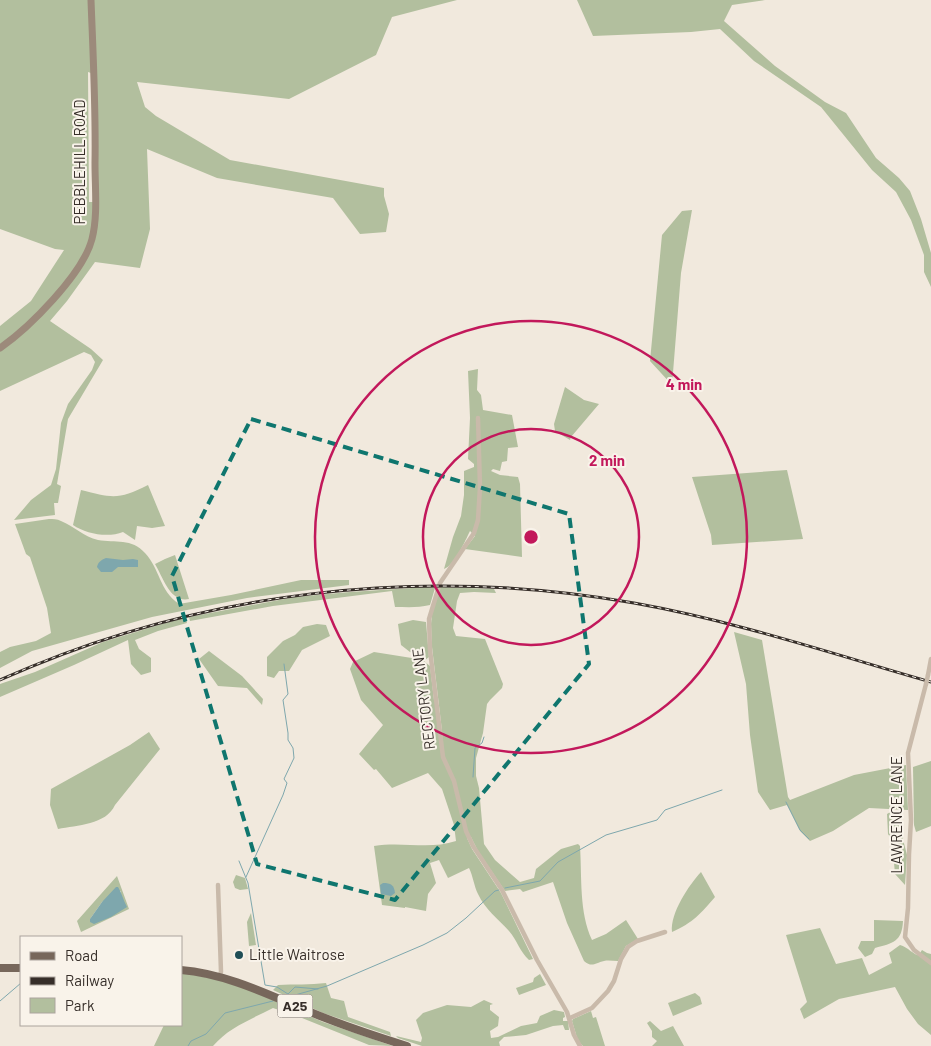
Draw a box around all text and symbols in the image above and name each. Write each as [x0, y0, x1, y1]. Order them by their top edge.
street label: PEBBLEHILL ROAD [70, 100, 88, 224]
text: 4 min [666, 375, 702, 393]
text: 2 min [589, 451, 625, 469]
centre of rings [522, 528, 540, 546]
street label: RECTORY LANE [408, 647, 438, 751]
street label: LAWRENCE LANE [887, 756, 905, 874]
legend [20, 936, 182, 1026]
place label: Little Waitrose [249, 945, 345, 963]
text: Road [65, 946, 98, 964]
marker: Little Waitrose [233, 949, 245, 961]
text: Railway [65, 971, 114, 989]
road number: A25 [278, 994, 312, 1018]
text: Park [65, 996, 95, 1014]

